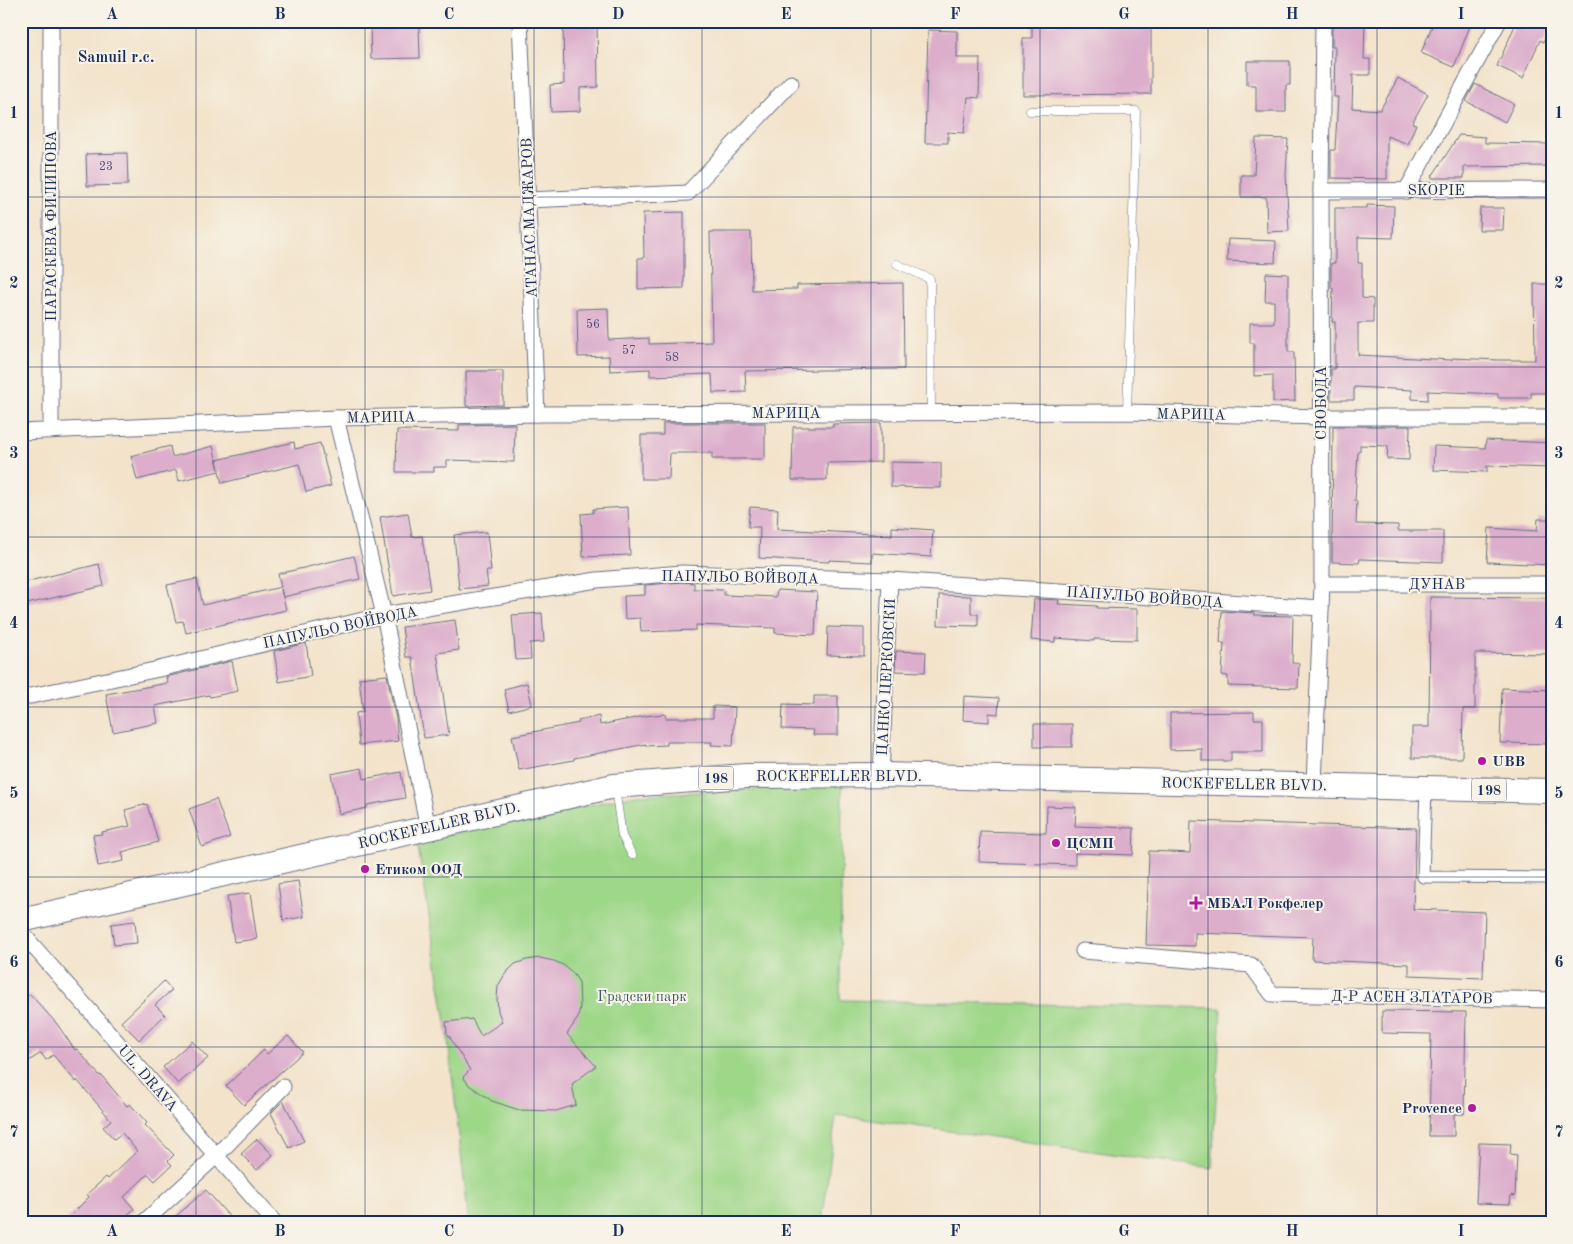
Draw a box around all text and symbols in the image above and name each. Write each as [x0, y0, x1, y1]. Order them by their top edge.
text: A [106, 7, 118, 23]
text: B [274, 7, 286, 23]
text: C [444, 7, 454, 23]
text: D [612, 7, 624, 23]
text: E [780, 7, 792, 23]
text: F [950, 7, 961, 23]
text: G [1118, 7, 1130, 23]
text: H [1285, 7, 1299, 23]
text: I [1457, 7, 1465, 23]
district label: Samuil r.c. [77, 50, 155, 66]
text: 1 [9, 106, 19, 122]
text: 1 [1554, 106, 1564, 122]
street label: ПАРАСКЕВА ФИЛИПОВА [45, 130, 60, 321]
street label: АТАНАС МАДЖАРОВ [520, 138, 541, 298]
house number: 23 [99, 161, 113, 173]
street label: SKOPIE [1407, 184, 1465, 199]
text: 2 [9, 276, 19, 292]
text: 2 [1554, 276, 1564, 292]
house number: 56 [586, 318, 600, 331]
house number: 57 [622, 344, 636, 357]
house number: 58 [665, 351, 679, 364]
street label: СВОБОДА [1315, 366, 1330, 440]
street label: МАРИЦА [751, 407, 821, 422]
street label: МАРИЦА [1156, 407, 1226, 424]
street label: МАРИЦА [346, 410, 416, 427]
text: 3 [9, 446, 19, 462]
text: 3 [1554, 446, 1564, 462]
street label: ПАПУЛЬО ВОЙВОДА [661, 566, 819, 587]
street label: ДУНАВ [1409, 578, 1465, 593]
street label: ПАПУЛЬО ВОЙВОДА [1066, 582, 1225, 612]
street label: ЦАНКО ЦЕРКОВСКИ [876, 598, 899, 756]
street label: ПАПУЛЬО ВОЙВОДА [261, 601, 419, 652]
text: 4 [9, 616, 19, 632]
text: 4 [1554, 616, 1564, 632]
marker: UBB [1476, 755, 1488, 767]
place label: UBB [1492, 755, 1525, 770]
road number: 198 [698, 766, 734, 790]
street label: ROCKEFELLER BLVD. [756, 770, 922, 785]
street label: ROCKEFELLER BLVD. [1161, 777, 1327, 794]
road number: 198 [1472, 778, 1506, 802]
text: 5 [9, 786, 19, 802]
text: 5 [1554, 786, 1564, 802]
street label: ROCKEFELLER BLVD. [357, 800, 522, 852]
marker: ЦСМП [1050, 837, 1062, 849]
place label: ЦСМП [1066, 837, 1114, 852]
marker: Етиком ООД [359, 863, 371, 875]
place label: Етиком ООД [375, 863, 462, 878]
marker: МБАЛ Рокфелер [1189, 896, 1203, 910]
place label: МБАЛ Рокфелер [1207, 897, 1323, 912]
text: 6 [9, 955, 19, 971]
text: 6 [1554, 955, 1564, 971]
park label: Градски парк [597, 990, 687, 1005]
street label: Д-Р АСЕН ЗЛАТАРОВ [1331, 990, 1493, 1007]
street label: UL. DRAVA [114, 1043, 180, 1115]
place label: Provence [1402, 1102, 1462, 1117]
marker: Provence [1466, 1102, 1478, 1114]
text: 7 [9, 1125, 19, 1141]
text: 7 [1554, 1125, 1564, 1141]
text: A [106, 1224, 118, 1240]
text: B [274, 1224, 286, 1240]
text: C [444, 1224, 454, 1240]
text: D [612, 1224, 624, 1240]
text: E [780, 1224, 792, 1240]
text: F [950, 1224, 961, 1240]
text: G [1118, 1224, 1130, 1240]
text: H [1285, 1224, 1299, 1240]
text: I [1457, 1224, 1465, 1240]

